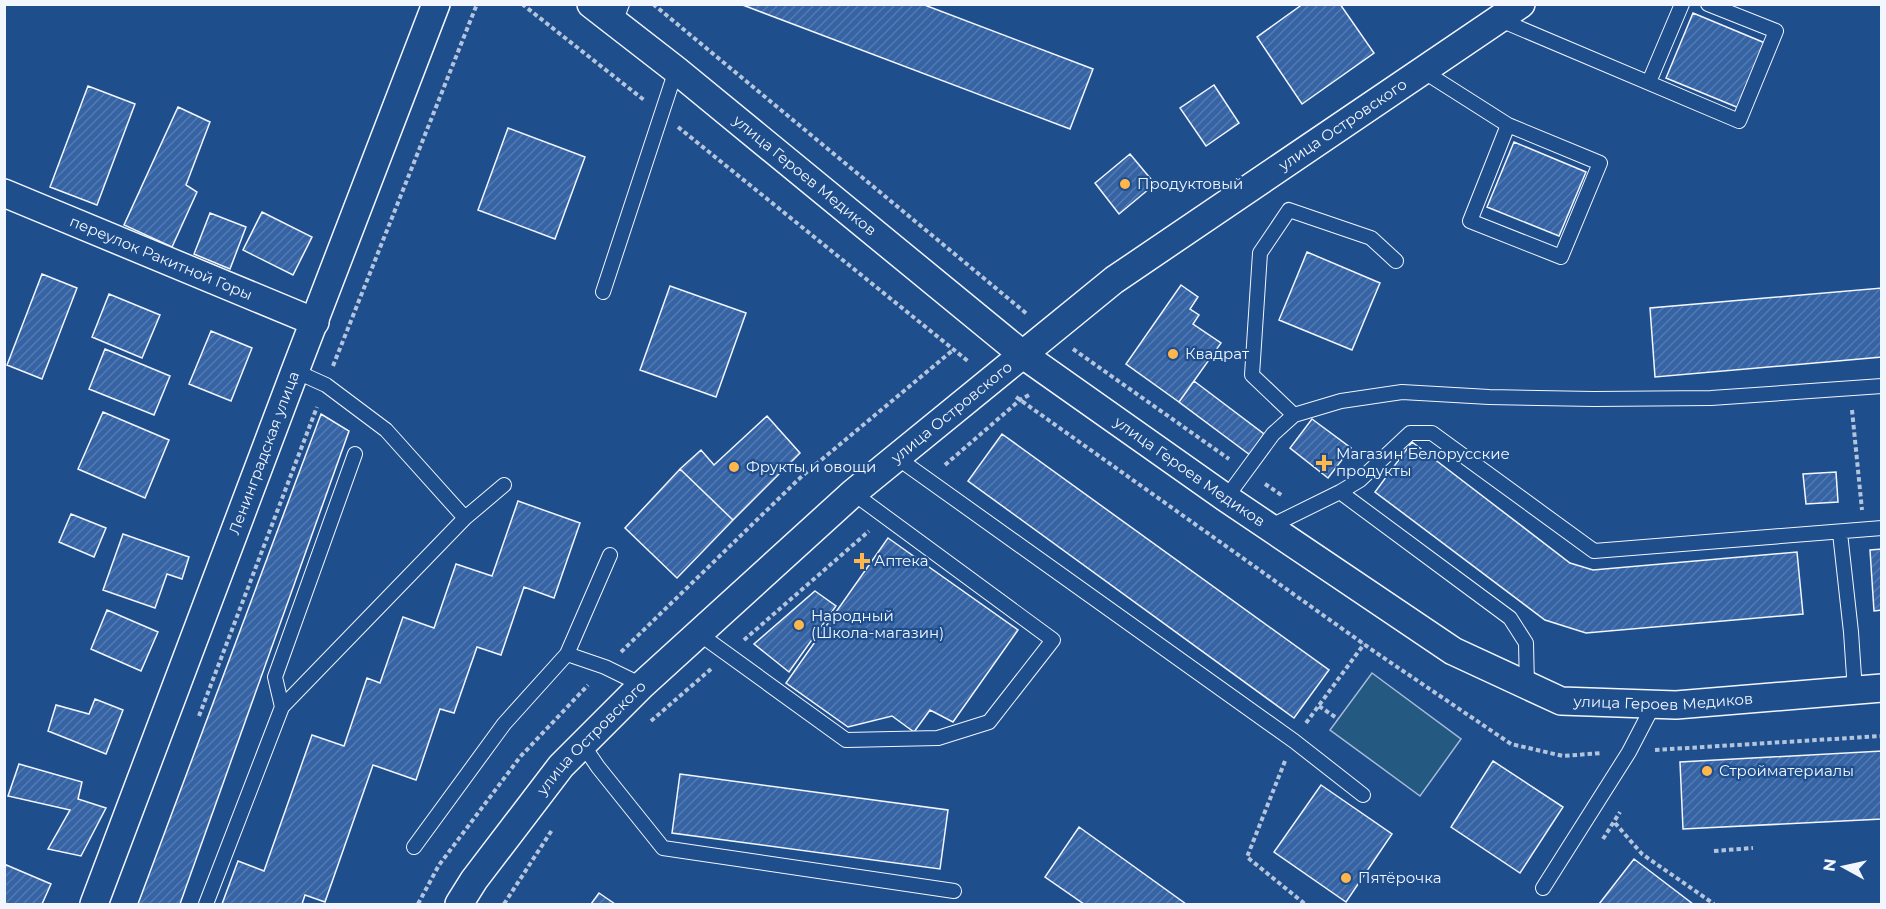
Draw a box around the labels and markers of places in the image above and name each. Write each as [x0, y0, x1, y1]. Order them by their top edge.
place label: Продуктовый [1137, 174, 1243, 193]
marker: Продуктовый [1118, 177, 1132, 191]
place label: Квадрат [1185, 344, 1250, 363]
marker: Квадрат [1166, 347, 1180, 361]
place label: Магазин Белорусские продукты [1336, 444, 1510, 480]
marker: Магазин Белорусские продукты [1317, 456, 1331, 470]
place label: Фрукты и овощи [746, 457, 876, 476]
marker: Фрукты и овощи [727, 460, 741, 474]
place label: Аптека [874, 551, 929, 570]
marker: Аптека [855, 554, 869, 568]
place label: Народный (Школа-магазин) [811, 606, 944, 642]
marker: Народный (Школа-магазин) [792, 618, 806, 632]
place label: Стройматериалы [1719, 761, 1854, 780]
marker: Стройматериалы [1700, 764, 1714, 778]
place label: Пятёрочка [1358, 868, 1442, 887]
marker: Пятёрочка [1339, 871, 1353, 885]

